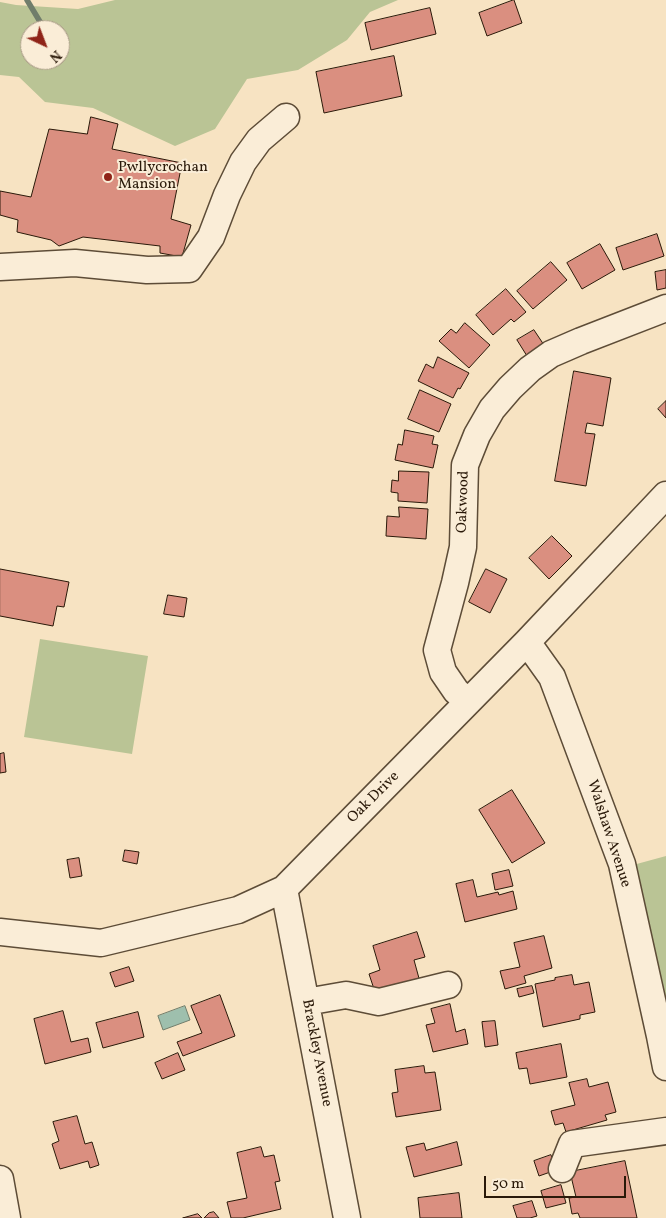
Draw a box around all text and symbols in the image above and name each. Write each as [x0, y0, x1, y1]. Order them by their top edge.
north arrow [20, 20, 70, 70]
text: N [45, 45, 65, 66]
place label: Pwllycrochan Mansion [118, 159, 208, 194]
marker: Pwllycrochan Mansion [102, 171, 114, 183]
street label: Oakwood [454, 470, 474, 534]
street label: Oak Drive [344, 768, 404, 828]
street label: Walshaw Avenue [582, 778, 634, 890]
street label: Brackley Avenue [297, 998, 335, 1108]
scale bar [486, 1166, 628, 1198]
text: 50 m [492, 1174, 524, 1195]

